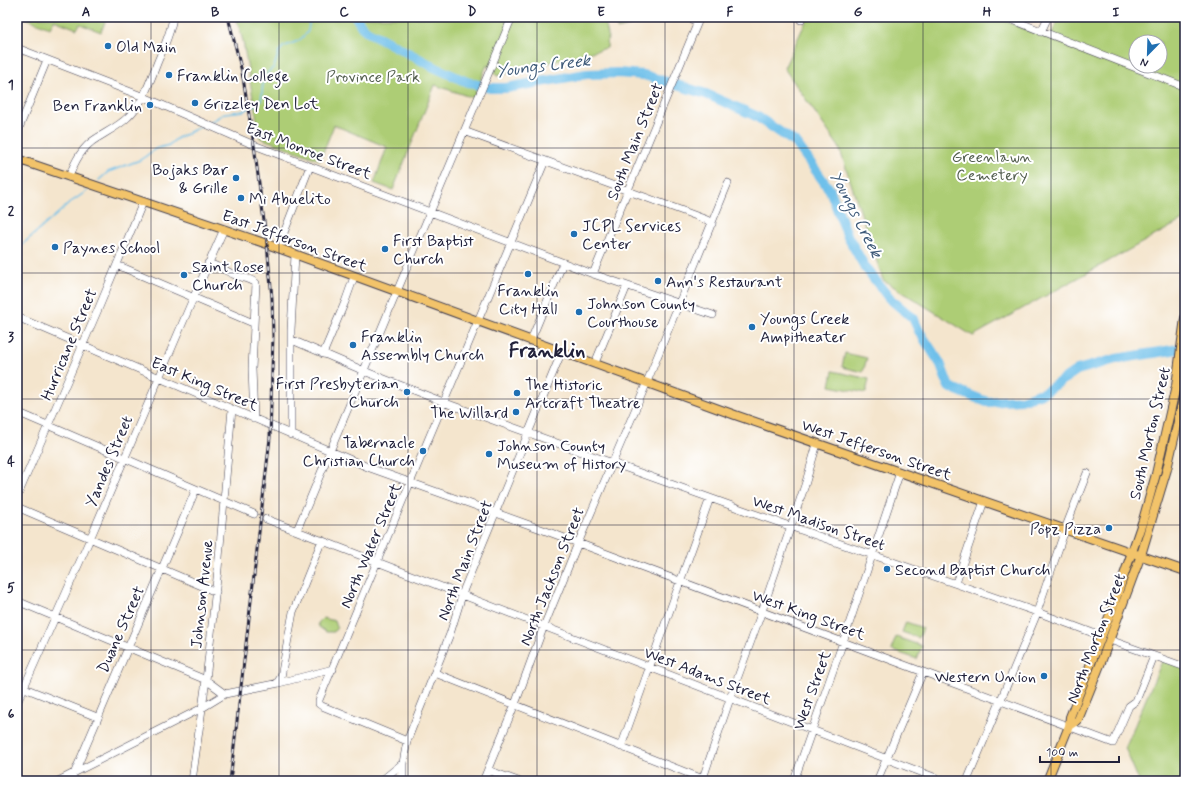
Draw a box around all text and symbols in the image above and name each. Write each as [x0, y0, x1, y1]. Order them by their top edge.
text: A [82, 4, 90, 21]
text: B [211, 4, 220, 21]
text: C [339, 4, 349, 21]
text: D [468, 4, 477, 21]
text: E [597, 4, 605, 21]
text: F [727, 4, 734, 21]
text: G [854, 4, 863, 21]
text: H [983, 4, 992, 21]
text: I [1113, 4, 1120, 21]
north arrow [1128, 34, 1168, 74]
place label: Old Main [116, 37, 176, 58]
marker: Old Main [103, 41, 113, 51]
water label: Youngs Creek [495, 49, 593, 85]
text: N [1138, 54, 1151, 70]
place label: Franklin College [177, 66, 290, 88]
park label: Province Park [326, 67, 420, 88]
marker: Franklin College [164, 70, 174, 80]
text: 1 [8, 77, 14, 94]
street label: South Main Street [602, 79, 669, 203]
place label: Grizzley Den Lot [203, 94, 319, 115]
place label: Ben Franklin [53, 96, 142, 117]
marker: Grizzley Den Lot [190, 98, 200, 108]
marker: Ben Franklin [145, 100, 155, 110]
street label: East Monroe Street [243, 118, 375, 185]
park label: Greenlawn Cemetery [952, 147, 1033, 186]
place label: Bojaks Bar & Grille [152, 160, 229, 199]
water label: Youngs Creek [823, 167, 888, 264]
marker: Bojaks Bar & Grille [231, 173, 241, 183]
place label: Mi Abuelito [249, 189, 331, 210]
marker: Mi Abuelito [236, 193, 246, 203]
text: 2 [8, 203, 15, 220]
street label: East Jefferson Street [219, 205, 370, 278]
place label: JCPL Services Center [582, 216, 681, 255]
marker: JCPL Services Center [569, 229, 579, 239]
place label: First Baptist Church [393, 231, 474, 270]
place label: Paynes School [63, 238, 160, 259]
marker: Paynes School [50, 242, 60, 252]
marker: First Baptist Church [380, 244, 390, 254]
place label: Saint Rose Church [192, 257, 264, 296]
marker: Franklin City Hall [523, 269, 533, 279]
marker: Saint Rose Church [179, 270, 189, 280]
place label: Ann's Restaurant [666, 272, 783, 293]
marker: Ann's Restaurant [653, 276, 663, 286]
place label: Franklin City Hall [497, 281, 559, 320]
street label: Hurricane Street [36, 285, 103, 404]
place label: Johnson County Courthouse [587, 294, 695, 333]
marker: Johnson County Courthouse [574, 307, 584, 317]
place label: Youngs Creek Ampitheater [760, 309, 849, 348]
marker: Youngs Creek Ampitheater [747, 322, 757, 332]
place label: Franklin Assembly Church [361, 327, 484, 366]
text: 3 [8, 329, 14, 346]
district label: Franklin [509, 338, 585, 365]
marker: Franklin Assembly Church [348, 340, 358, 350]
street label: East King Street [147, 352, 262, 418]
street label: South Morton Street [1125, 365, 1176, 502]
place label: First Presbyterian Church [276, 374, 399, 413]
place label: The Historic Artcraft Theatre [525, 375, 641, 414]
marker: First Presbyterian Church [402, 387, 412, 397]
marker: The Historic Artcraft Theatre [512, 388, 522, 398]
place label: The Willard [430, 403, 508, 424]
marker: The Willard [511, 407, 521, 417]
street label: Yandes Street [81, 413, 138, 511]
street label: West Jefferson Street [799, 415, 955, 486]
place label: Tabernacle Christian Church [303, 433, 415, 472]
place label: Johnson County Museum of History [497, 436, 626, 475]
marker: Tabernacle Christian Church [418, 446, 428, 456]
marker: Johnson County Museum of History [484, 449, 494, 459]
text: 4 [7, 454, 15, 471]
street label: North Water Street [335, 479, 408, 612]
street label: West Madison Street [749, 491, 888, 556]
street label: North Main Street [433, 497, 498, 624]
street label: North Jackson Street [515, 504, 590, 649]
place label: Popz Pizza [1030, 519, 1101, 540]
marker: Popz Pizza [1104, 523, 1114, 533]
street label: Johnson Avenue [186, 538, 219, 649]
place label: Second Baptist Church [895, 560, 1050, 581]
marker: Second Baptist Church [882, 564, 892, 574]
street label: North Morton Street [1062, 570, 1131, 707]
text: 5 [7, 580, 15, 597]
street label: Duane Street [93, 582, 150, 677]
street label: West King Street [749, 585, 869, 647]
street label: West Adams Street [641, 643, 775, 711]
street label: West Street [788, 647, 837, 733]
place label: Western Union [934, 667, 1036, 688]
marker: Western Union [1039, 671, 1049, 681]
text: 6 [8, 706, 15, 723]
scale bar [1040, 738, 1119, 764]
text: 100 m [1046, 745, 1078, 761]

